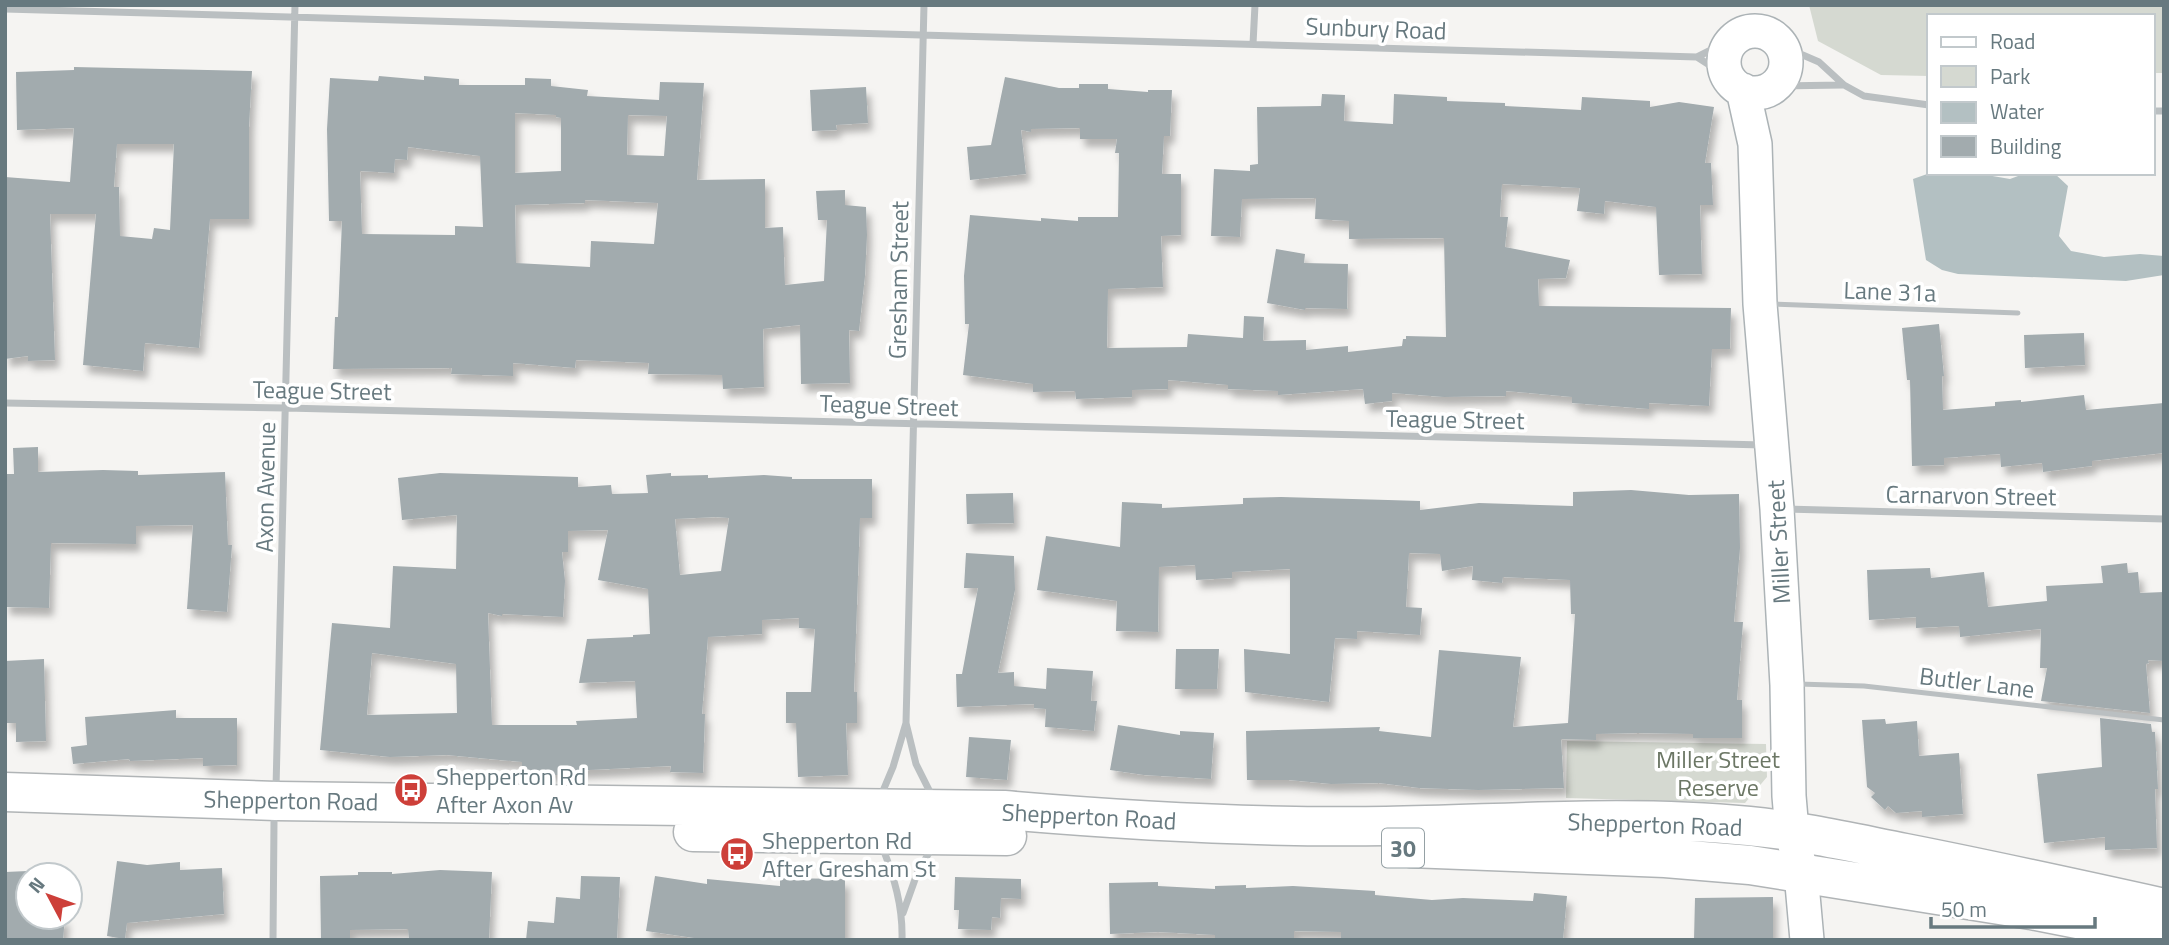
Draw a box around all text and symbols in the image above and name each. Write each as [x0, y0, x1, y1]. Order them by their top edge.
street label: Sunbury Road [1305, 8, 1447, 48]
legend [1927, 14, 2155, 175]
text: Road [1990, 25, 2035, 57]
text: Park [1990, 60, 2030, 92]
text: Water [1990, 95, 2044, 127]
text: Building [1990, 130, 2062, 162]
street label: Gresham Street [879, 200, 917, 359]
street label: Lane 31a [1843, 271, 1937, 311]
street label: Teague Street [252, 371, 392, 409]
street label: Teague Street [819, 385, 960, 425]
street label: Teague Street [1385, 400, 1525, 438]
street label: Axon Avenue [246, 421, 284, 553]
street label: Carnarvon Street [1885, 476, 2057, 514]
street label: Miller Street [1757, 479, 1799, 605]
street label: Butler Lane [1917, 657, 2037, 707]
park label: Miller Street Reserve [1656, 741, 1781, 805]
place label: Shepperton Rd After Axon Av [436, 758, 586, 822]
bus stop icon: Shepperton Rd After Axon Av [392, 771, 430, 809]
street label: Shepperton Road [203, 780, 379, 820]
street label: Shepperton Road [1001, 793, 1177, 839]
street label: Shepperton Road [1567, 803, 1743, 845]
place label: Shepperton Rd After Gresham St [762, 822, 936, 886]
road number: 30 [1382, 828, 1424, 868]
bus stop icon: Shepperton Rd After Gresham St [718, 835, 756, 873]
north arrow [14, 861, 84, 931]
text: N [21, 870, 51, 899]
scale bar [1931, 886, 2096, 930]
text: 50 m [1941, 893, 1987, 925]

